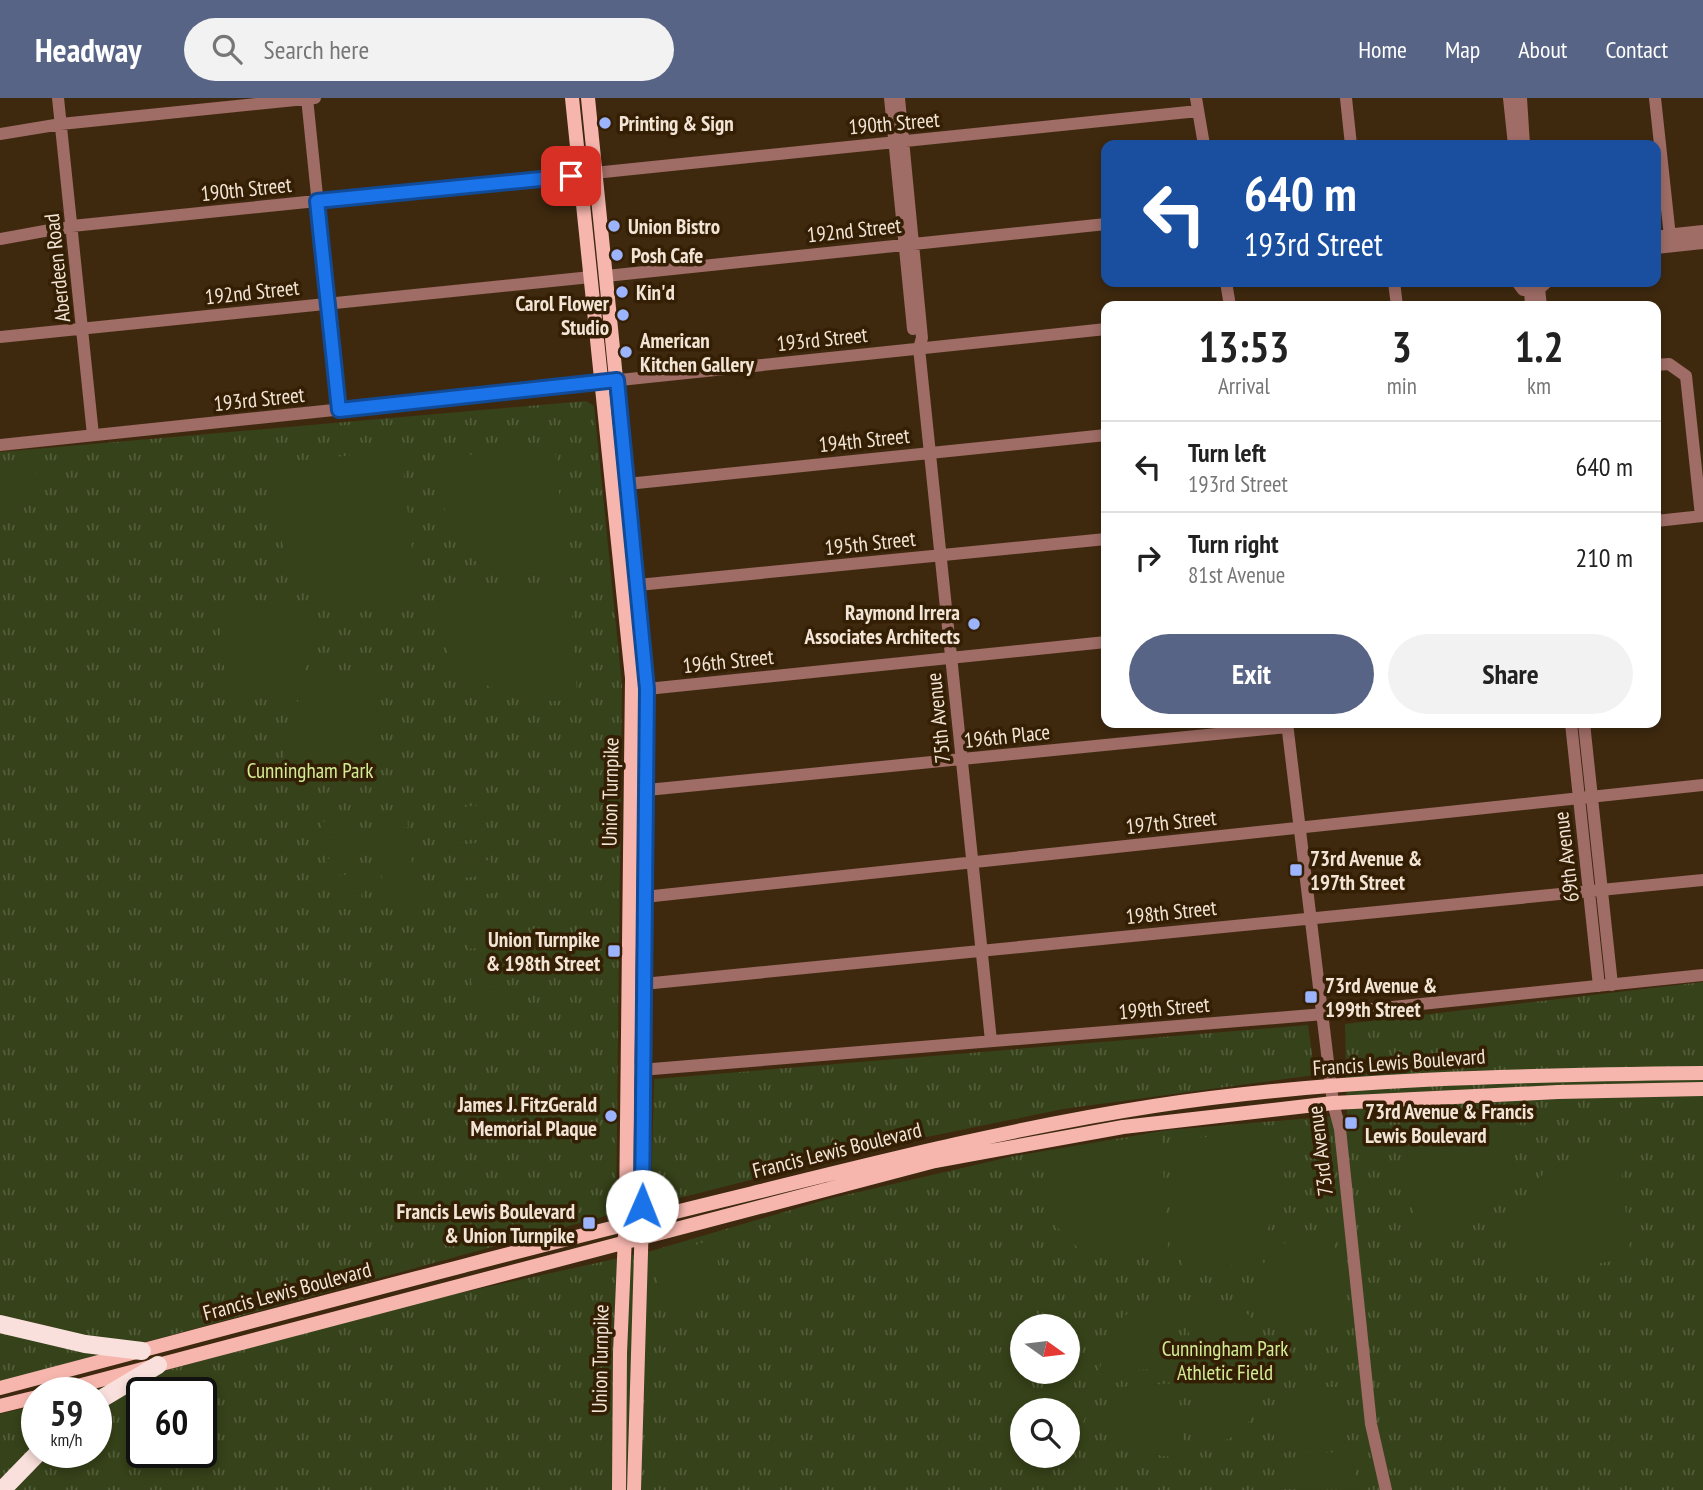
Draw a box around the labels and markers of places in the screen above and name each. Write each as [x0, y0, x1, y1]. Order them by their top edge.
place label: Printing & Sign [619, 110, 734, 137]
marker: Printing & Sign [597, 115, 613, 131]
pin [541, 146, 601, 206]
place label: Union Bistro [628, 213, 720, 240]
marker: Union Bistro [606, 218, 622, 234]
place label: Posh Cafe [631, 242, 703, 269]
marker: Posh Cafe [609, 247, 625, 263]
place label: Kin'd [636, 279, 675, 306]
marker: Kin'd [614, 284, 630, 300]
place label: Carol Flower Studio [515, 290, 610, 341]
marker: Carol Flower Studio [615, 307, 631, 323]
place label: American Kitchen Gallery [639, 327, 755, 378]
marker: American Kitchen Gallery [618, 344, 634, 360]
place label: Raymond Irrera Associates Architects [804, 599, 960, 650]
marker: Raymond Irrera Associates Architects [966, 616, 982, 632]
place label: 73rd Avenue & 197th Street [1310, 845, 1422, 896]
marker: 73rd Avenue & 197th Street [1288, 862, 1304, 878]
place label: Union Turnpike & 198th Street [486, 926, 600, 977]
marker: Union Turnpike & 198th Street [606, 943, 622, 959]
place label: 73rd Avenue & 199th Street [1325, 972, 1437, 1023]
marker: 73rd Avenue & 199th Street [1303, 989, 1319, 1005]
place label: James J. FitzGerald Memorial Plaque [457, 1091, 597, 1142]
place label: 73rd Avenue & Francis Lewis Boulevard [1365, 1098, 1534, 1149]
marker: James J. FitzGerald Memorial Plaque [603, 1108, 619, 1124]
marker: 73rd Avenue & Francis Lewis Boulevard [1343, 1115, 1359, 1131]
place label: Francis Lewis Boulevard & Union Turnpike [397, 1198, 575, 1249]
marker: Francis Lewis Boulevard & Union Turnpike [581, 1215, 597, 1231]

